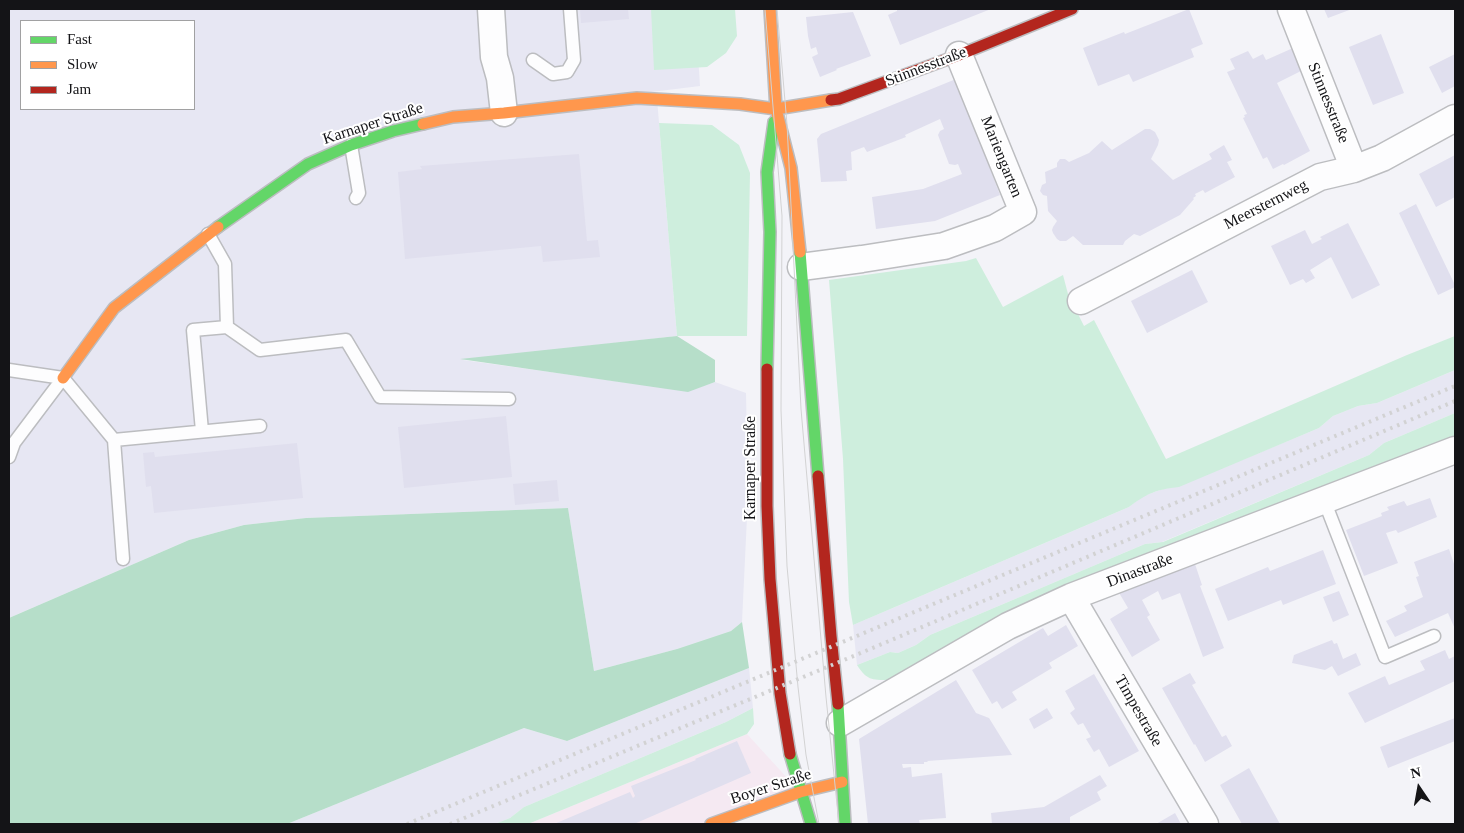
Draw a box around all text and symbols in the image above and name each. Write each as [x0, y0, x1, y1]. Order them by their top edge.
legend [20, 20, 195, 110]
text: Fast [67, 31, 92, 47]
street label: Stinnesstraße [883, 43, 969, 91]
text: Slow [67, 56, 98, 72]
street label: Stinnesstraße [1303, 60, 1353, 146]
text: Jam [67, 81, 91, 97]
street label: Karnaper Straße [320, 99, 426, 149]
street label: Mariengarten [976, 113, 1026, 201]
street label: Meersternweg [1221, 176, 1311, 234]
street label: Karnaper Straße [741, 416, 761, 520]
street label: Dinastraße [1104, 550, 1176, 592]
street label: Timpestraße [1110, 672, 1166, 750]
north arrow [1394, 763, 1444, 813]
text: N [1409, 764, 1422, 781]
street label: Boyer Straße [728, 765, 814, 809]

